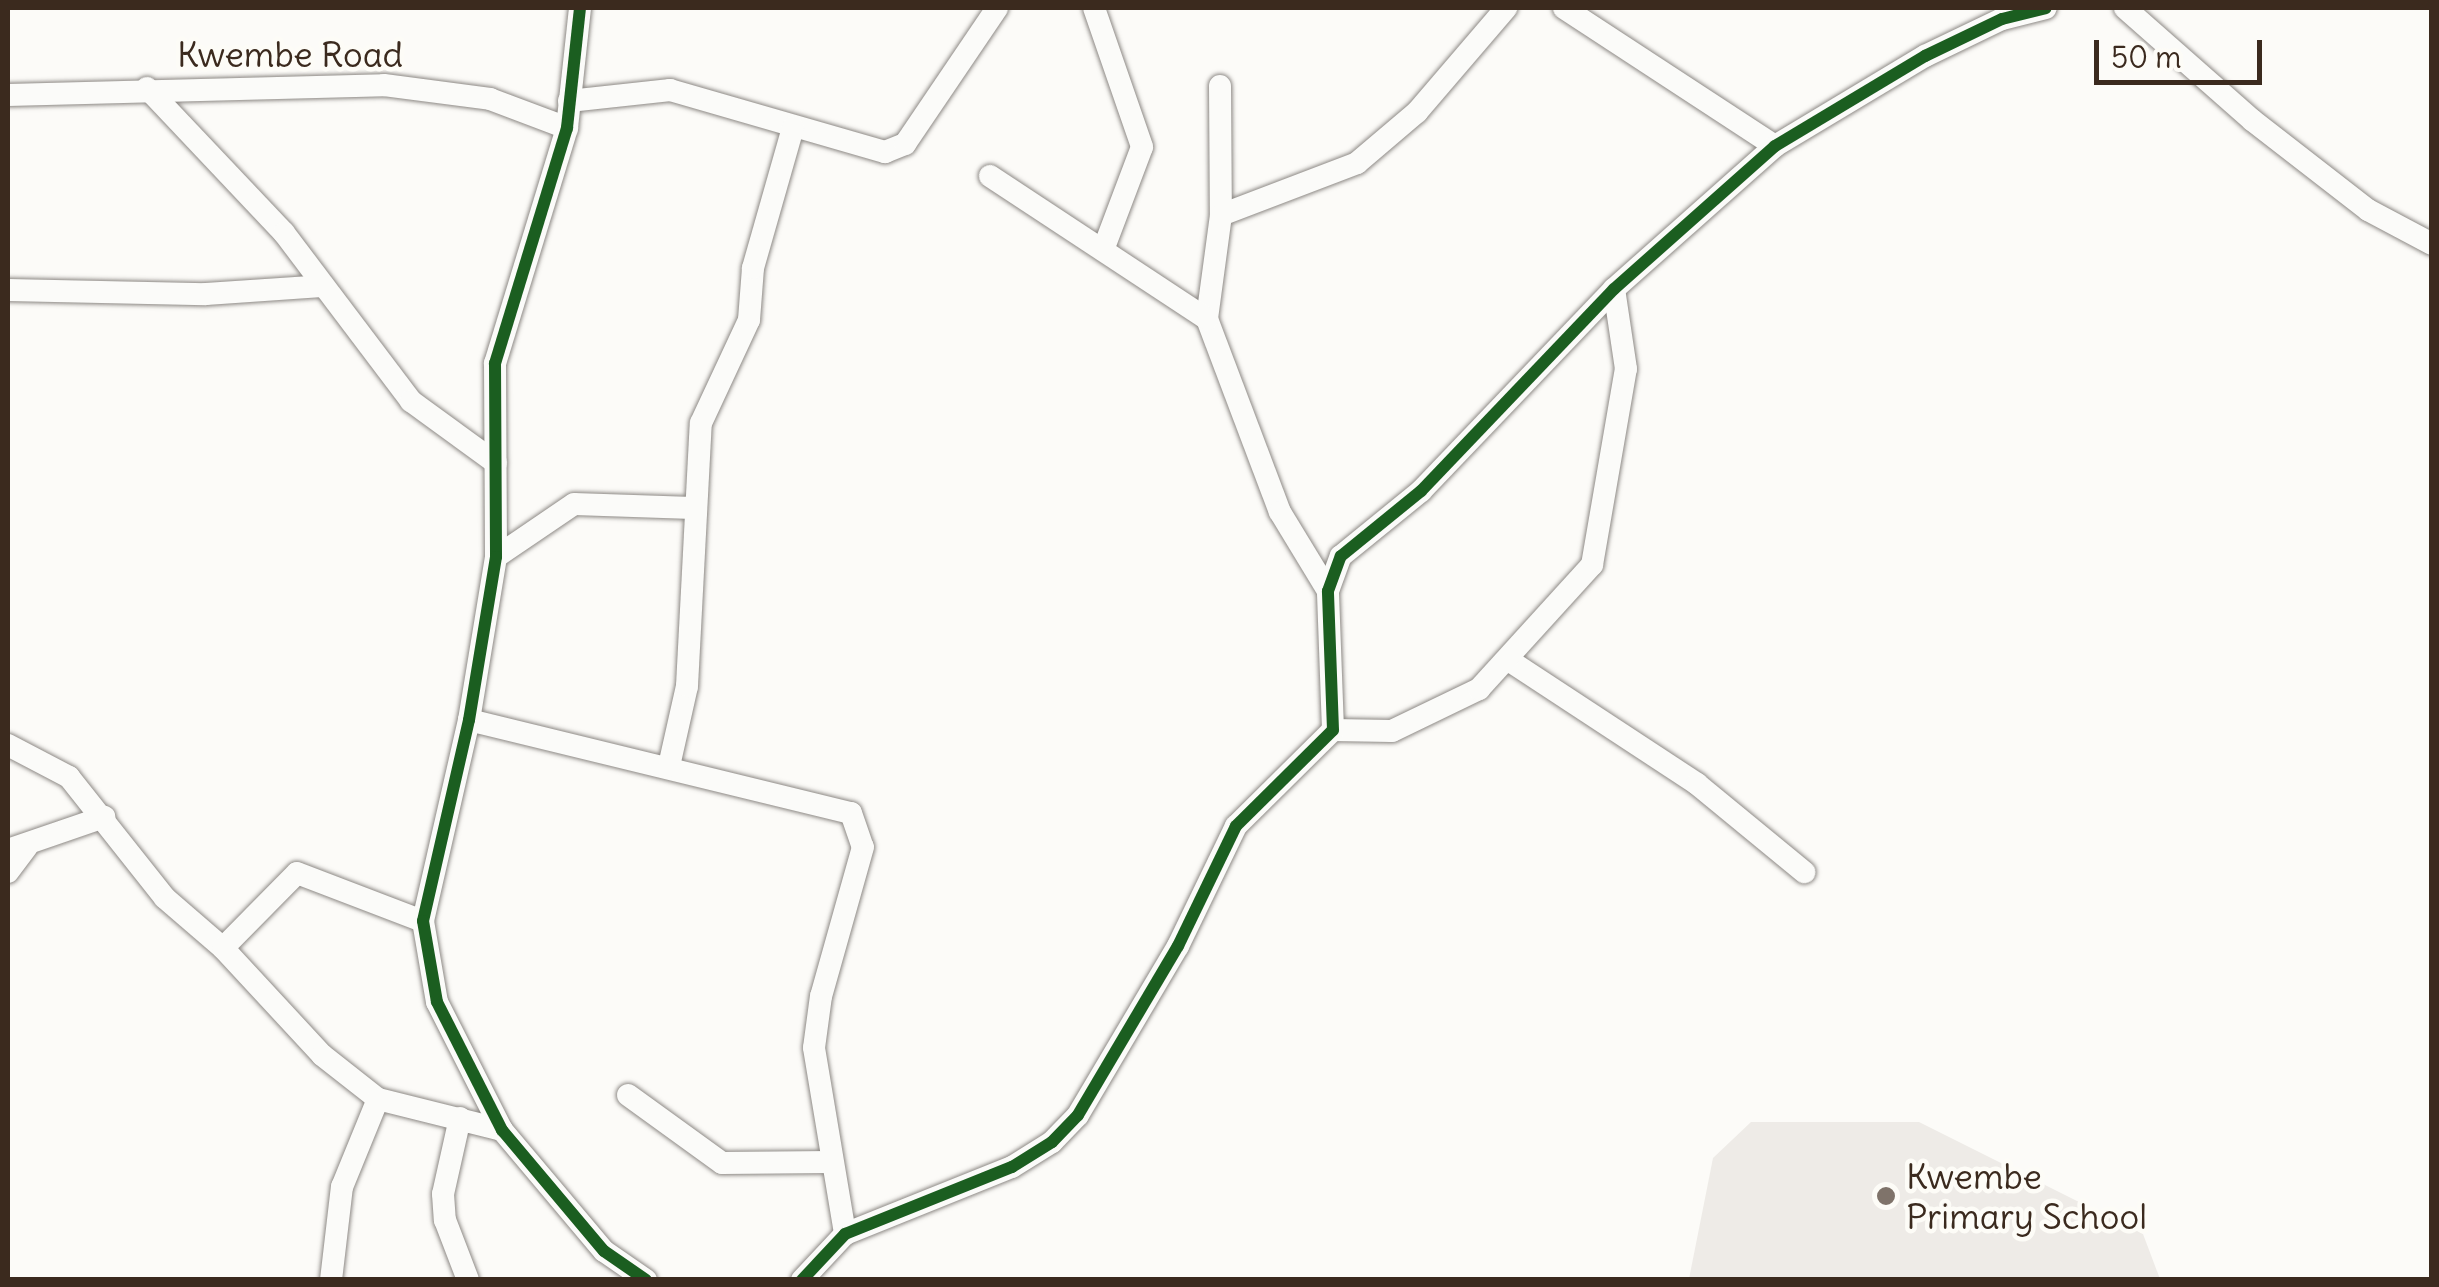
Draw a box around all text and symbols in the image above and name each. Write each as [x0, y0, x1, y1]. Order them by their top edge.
scale bar [2099, 20, 2266, 82]
street label: Kwembe Road [177, 33, 403, 75]
text: 50 m [2111, 38, 2181, 76]
place label: Kwembe Primary School [1906, 1155, 2147, 1237]
marker: Kwembe Primary School [1875, 1185, 1897, 1207]

